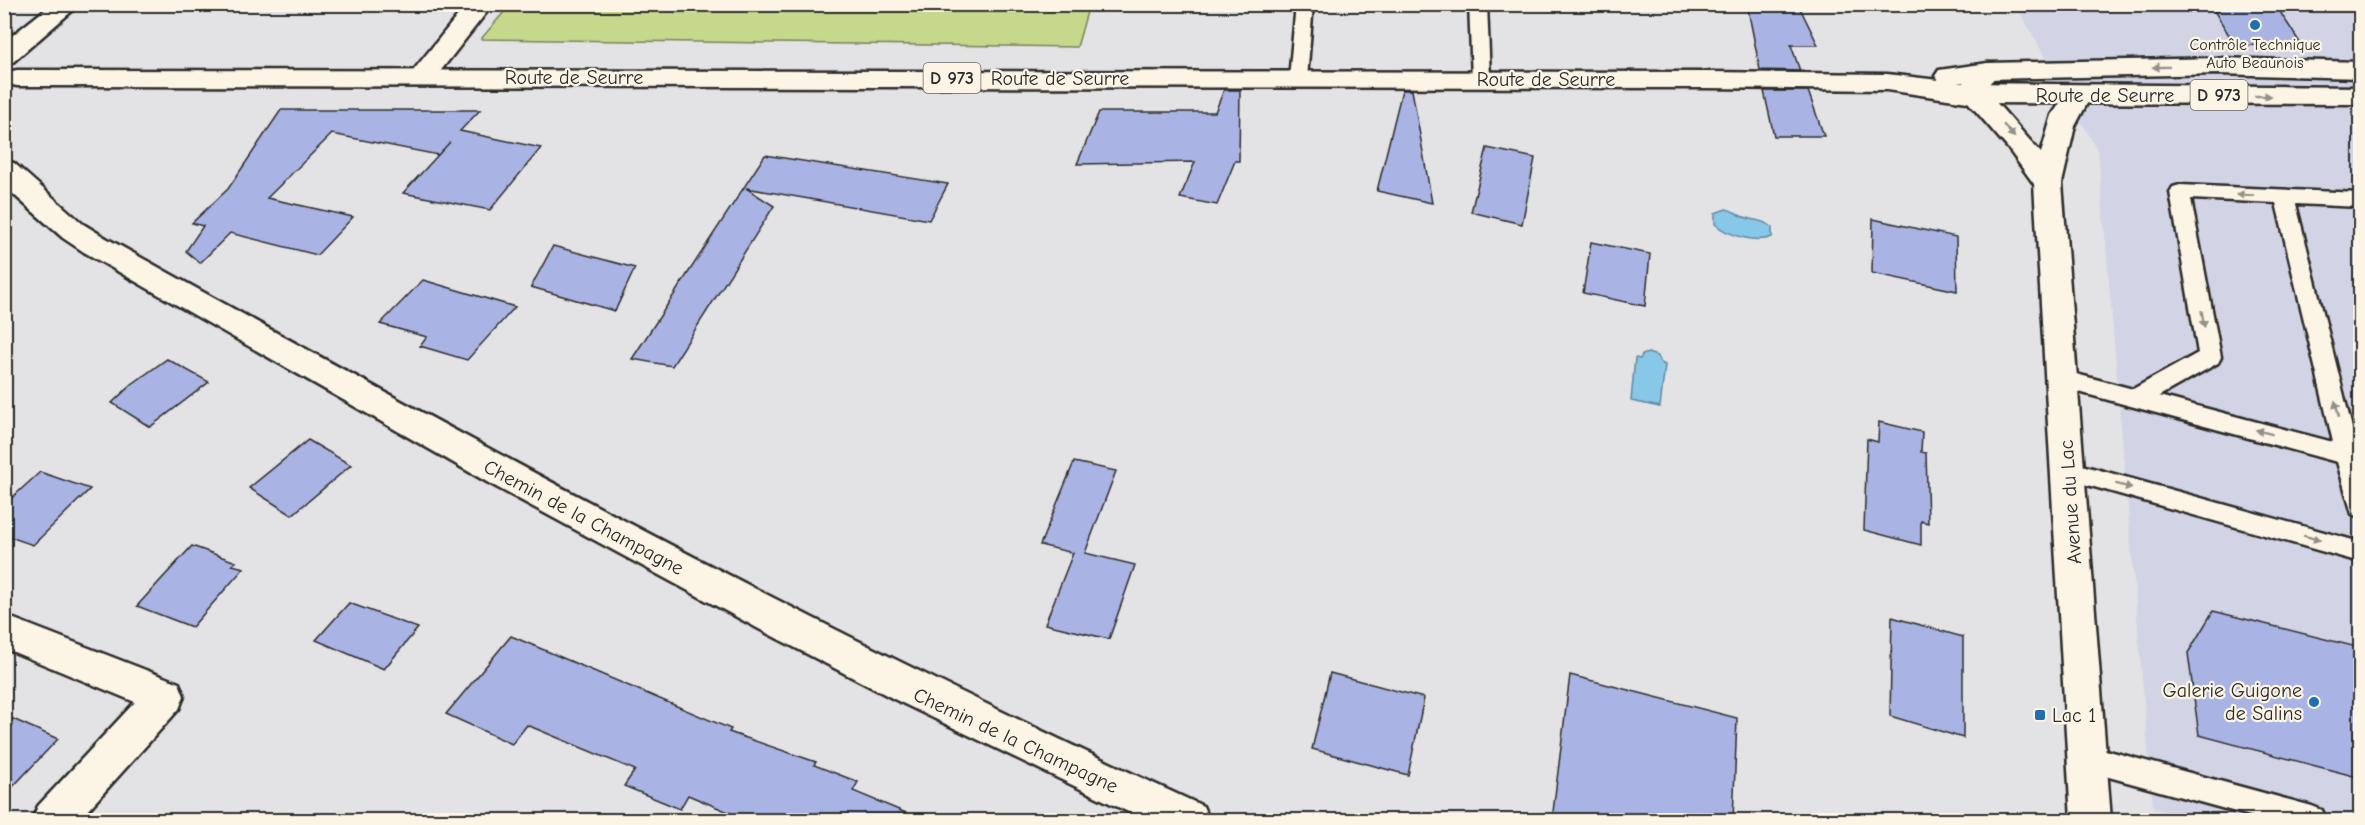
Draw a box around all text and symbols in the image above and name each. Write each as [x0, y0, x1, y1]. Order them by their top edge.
marker: Contrôle Technique Auto Beaunois [2248, 18, 2262, 32]
place label: Contrôle Technique Auto Beaunois [2189, 36, 2321, 72]
one-way arrow [2151, 62, 2170, 72]
road number: D 973 [924, 63, 980, 93]
street label: Route de Seurre [505, 66, 643, 89]
street label: Route de Seurre [991, 67, 1129, 90]
street label: Route de Seurre [1477, 68, 1615, 91]
road number: D 973 [2190, 80, 2248, 110]
street label: Route de Seurre [2036, 84, 2174, 107]
one-way arrow [2253, 91, 2272, 101]
one-way arrow [2002, 123, 2015, 138]
one-way arrow [2236, 190, 2255, 199]
one-way arrow [2199, 310, 2208, 329]
one-way arrow [2331, 400, 2341, 418]
one-way arrow [2254, 426, 2273, 436]
street label: Avenue du Lac [2055, 439, 2086, 565]
street label: Chemin de la Champagne [480, 455, 688, 580]
one-way arrow [2115, 482, 2133, 492]
one-way arrow [2302, 534, 2321, 544]
place label: Galerie Guigone de Salins [2162, 679, 2302, 725]
street label: Chemin de la Champagne [910, 683, 1122, 798]
marker: Galerie Guigone de Salins [2307, 695, 2321, 709]
place label: Lac 1 [2052, 704, 2096, 727]
marker: Lac 1 [2033, 708, 2047, 722]

